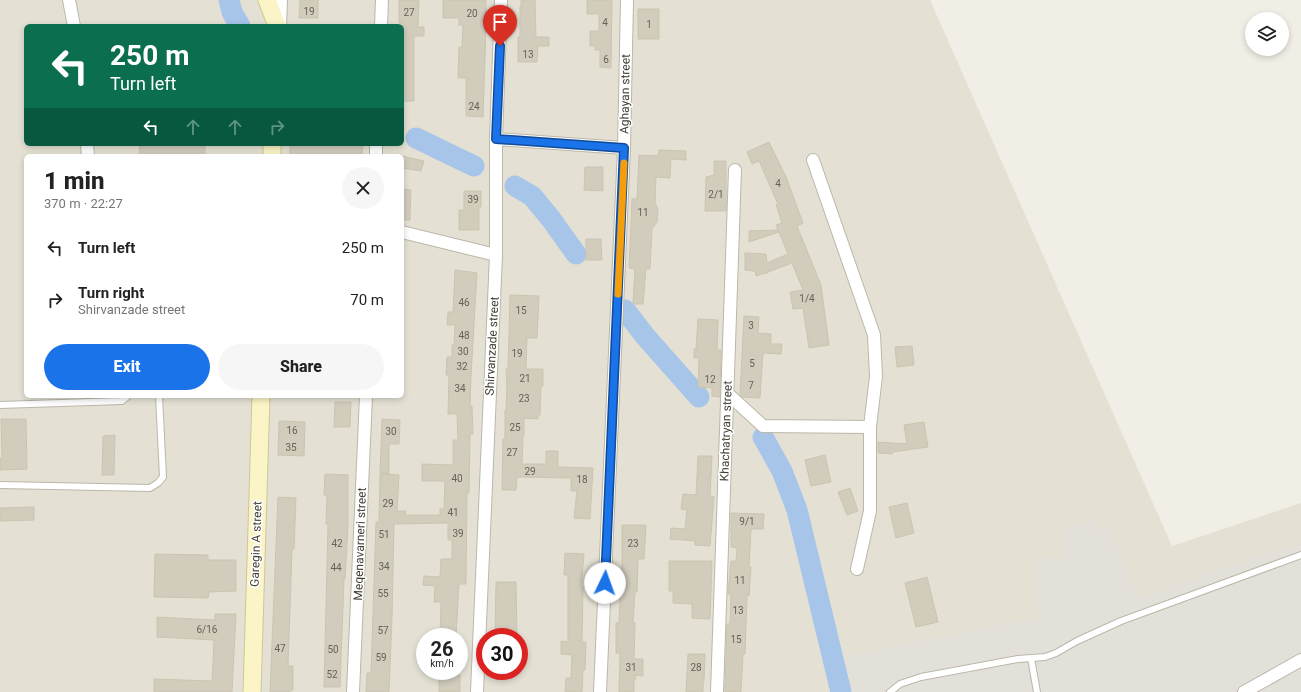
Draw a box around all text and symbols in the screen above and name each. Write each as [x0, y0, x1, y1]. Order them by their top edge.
pin [483, 5, 517, 46]
house number: 19 [303, 6, 315, 17]
house number: 27 [403, 7, 415, 18]
house number: 20 [466, 8, 478, 19]
icon: arrive [489, 11, 511, 33]
map controls [1245, 12, 1289, 56]
button: layers [1245, 12, 1289, 56]
house number: 4 [602, 17, 608, 28]
house number: 1 [646, 19, 652, 30]
text: 250 m [110, 39, 189, 72]
icon: left [44, 40, 96, 92]
house number: 13 [522, 49, 534, 60]
house number: 6 [603, 54, 609, 65]
street label: Aghayan street [617, 54, 633, 134]
text: Turn left [110, 73, 176, 94]
house number: 24 [468, 101, 480, 112]
icon: left [140, 116, 162, 138]
icon: ahead [182, 116, 204, 138]
icon: ahead [224, 116, 246, 138]
icon: right [266, 116, 288, 138]
text: 1 min [44, 167, 105, 195]
button: close [342, 167, 384, 209]
house number: 4 [775, 178, 781, 189]
house number: 2/1 [708, 189, 724, 200]
house number: 39 [467, 194, 479, 205]
text: 370 m · 22:27 [44, 196, 123, 211]
house number: 11 [637, 207, 649, 218]
icon: left [44, 237, 66, 259]
text: Turn left [78, 239, 135, 257]
text: 250 m [342, 239, 384, 257]
text: Turn right [78, 284, 144, 302]
icon: right [44, 289, 66, 311]
text: 70 m [350, 291, 384, 309]
house number: 1/4 [799, 293, 815, 304]
street label: Shirvanzade street [482, 296, 502, 396]
house number: 46 [458, 297, 470, 308]
text: Shirvanzade street [78, 302, 185, 317]
house number: 15 [515, 305, 527, 316]
house number: 3 [748, 320, 754, 331]
house number: 48 [458, 330, 470, 341]
button: Exit [44, 344, 210, 390]
button: Share [218, 344, 384, 390]
house number: 30 [457, 346, 469, 357]
house number: 19 [511, 348, 523, 359]
house number: 5 [749, 358, 755, 369]
house number: 32 [456, 361, 468, 372]
house number: 21 [519, 373, 531, 384]
house number: 12 [704, 374, 716, 385]
street label: Khachatryan street [717, 380, 735, 482]
house number: 7 [748, 380, 754, 391]
house number: 34 [454, 383, 466, 394]
house number: 23 [518, 393, 530, 404]
house number: 25 [509, 422, 521, 433]
house number: 16 [286, 425, 298, 436]
house number: 30 [385, 426, 397, 437]
house number: 35 [285, 442, 297, 453]
house number: 27 [506, 447, 518, 458]
house number: 29 [524, 466, 536, 477]
house number: 40 [451, 473, 463, 484]
house number: 18 [576, 474, 588, 485]
street label: Meqenavarneri street [351, 487, 369, 601]
house number: 29 [382, 498, 394, 509]
street label: Garegin A street [248, 501, 264, 587]
house number: 41 [447, 507, 459, 518]
house number: 9/1 [739, 516, 755, 527]
house number: 39 [452, 528, 464, 539]
house number: 51 [378, 529, 390, 540]
house number: 42 [331, 538, 343, 549]
house number: 23 [627, 538, 639, 549]
house number: 34 [378, 561, 390, 572]
house number: 44 [330, 562, 342, 573]
position arrow [584, 562, 626, 604]
house number: 11 [734, 575, 746, 586]
house number: 55 [377, 588, 389, 599]
house number: 13 [732, 605, 744, 616]
house number: 6/16 [197, 624, 218, 635]
house number: 57 [377, 625, 389, 636]
speed limit sign: 30 [476, 628, 528, 680]
house number: 15 [730, 634, 742, 645]
text: 26 [431, 637, 453, 661]
house number: 47 [274, 643, 286, 654]
house number: 50 [327, 644, 339, 655]
house number: 59 [375, 652, 387, 663]
text: km/h [430, 658, 454, 669]
house number: 31 [625, 662, 637, 673]
house number: 28 [690, 662, 702, 673]
house number: 52 [326, 669, 338, 680]

